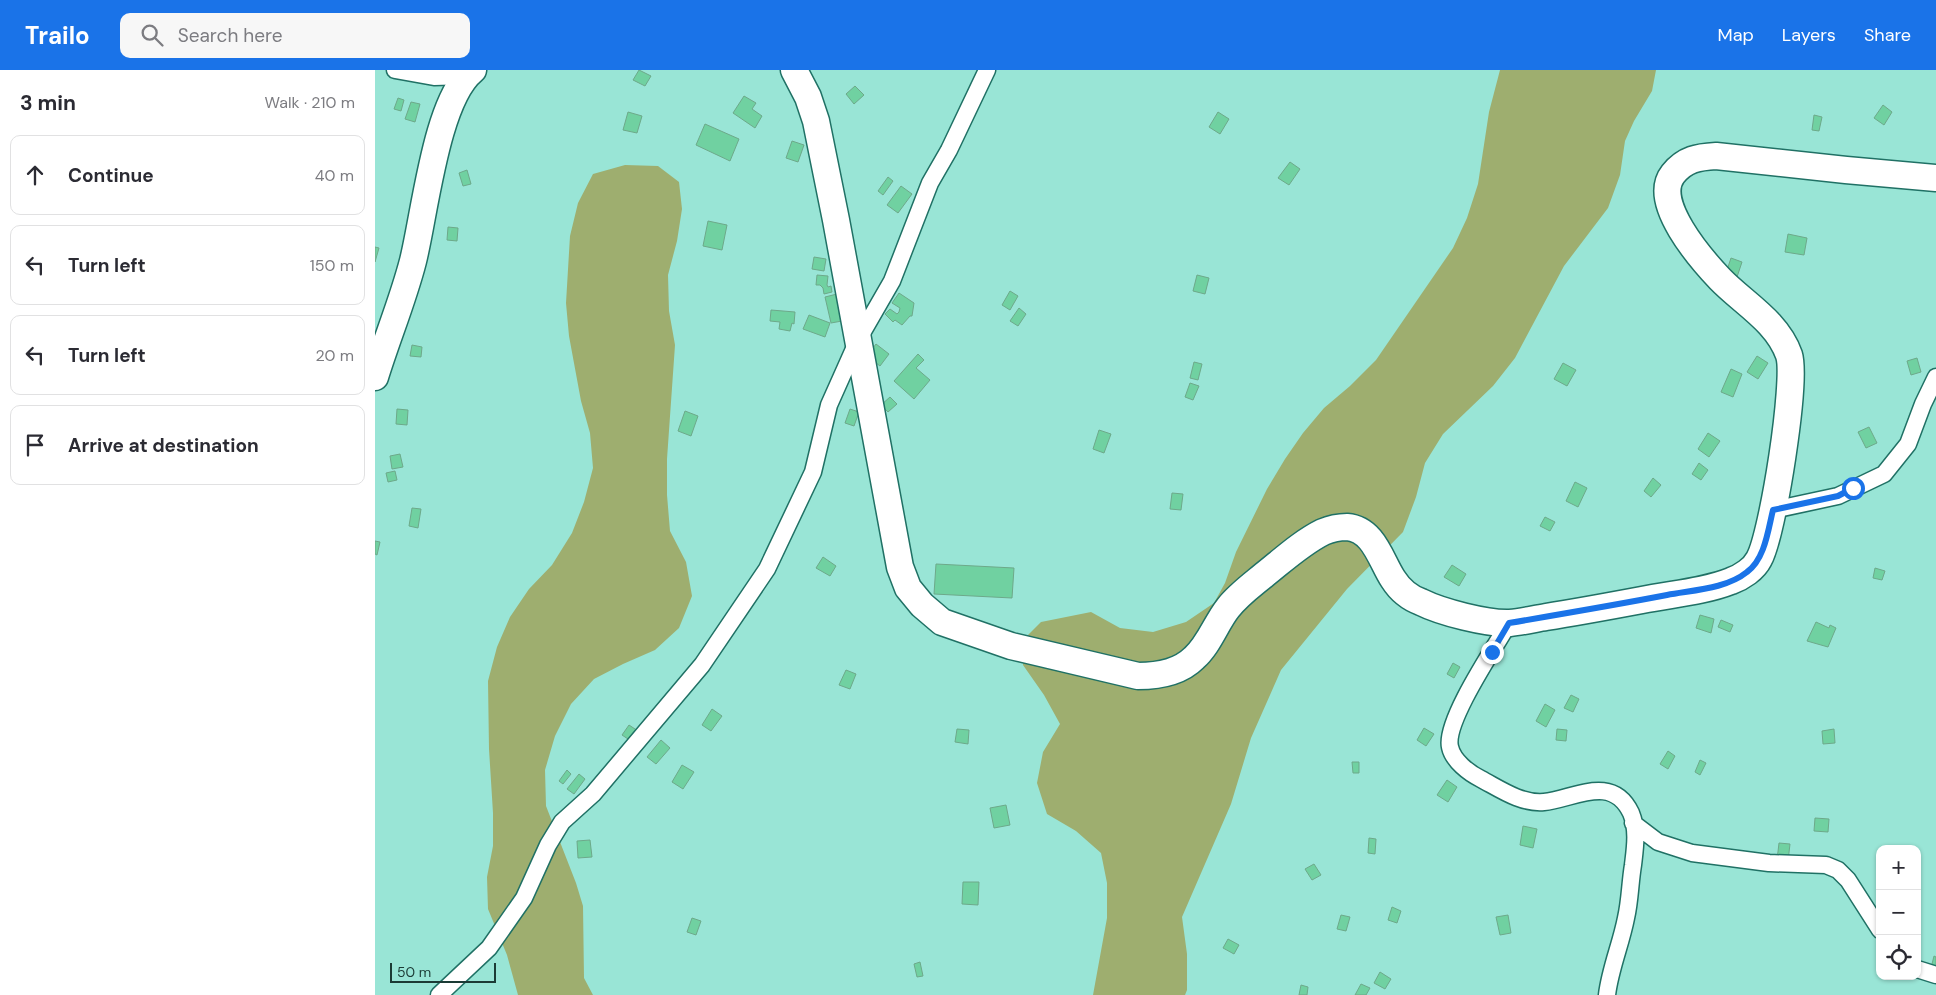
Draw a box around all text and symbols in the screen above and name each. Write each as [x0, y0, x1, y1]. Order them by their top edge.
search box [120, 13, 470, 58]
text: Trailo [25, 20, 90, 51]
icon: search [138, 21, 166, 49]
text: Search here [178, 23, 283, 48]
text: Map [1718, 23, 1754, 47]
text: Layers [1782, 23, 1836, 47]
text: Share [1864, 23, 1911, 47]
text: 3 min [20, 89, 76, 117]
text: Walk · 210 m [265, 92, 355, 113]
icon: ahead [21, 161, 49, 189]
text: Continue [68, 163, 154, 188]
text: 40 m [315, 165, 354, 186]
icon: left [21, 251, 49, 279]
text: Turn left [68, 253, 146, 278]
text: 150 m [310, 255, 354, 276]
icon: left [21, 341, 49, 369]
text: Turn left [68, 343, 146, 368]
text: 20 m [315, 345, 354, 366]
icon: arrive [21, 431, 49, 459]
text: Arrive at destination [68, 433, 259, 458]
route start [1842, 477, 1865, 500]
route end [1481, 641, 1504, 664]
map controls [1876, 845, 1921, 980]
button: + [1876, 845, 1921, 890]
button: − [1876, 890, 1921, 935]
button: locate [1876, 935, 1921, 980]
scale bar [390, 960, 496, 983]
text: 50 m [397, 963, 431, 981]

